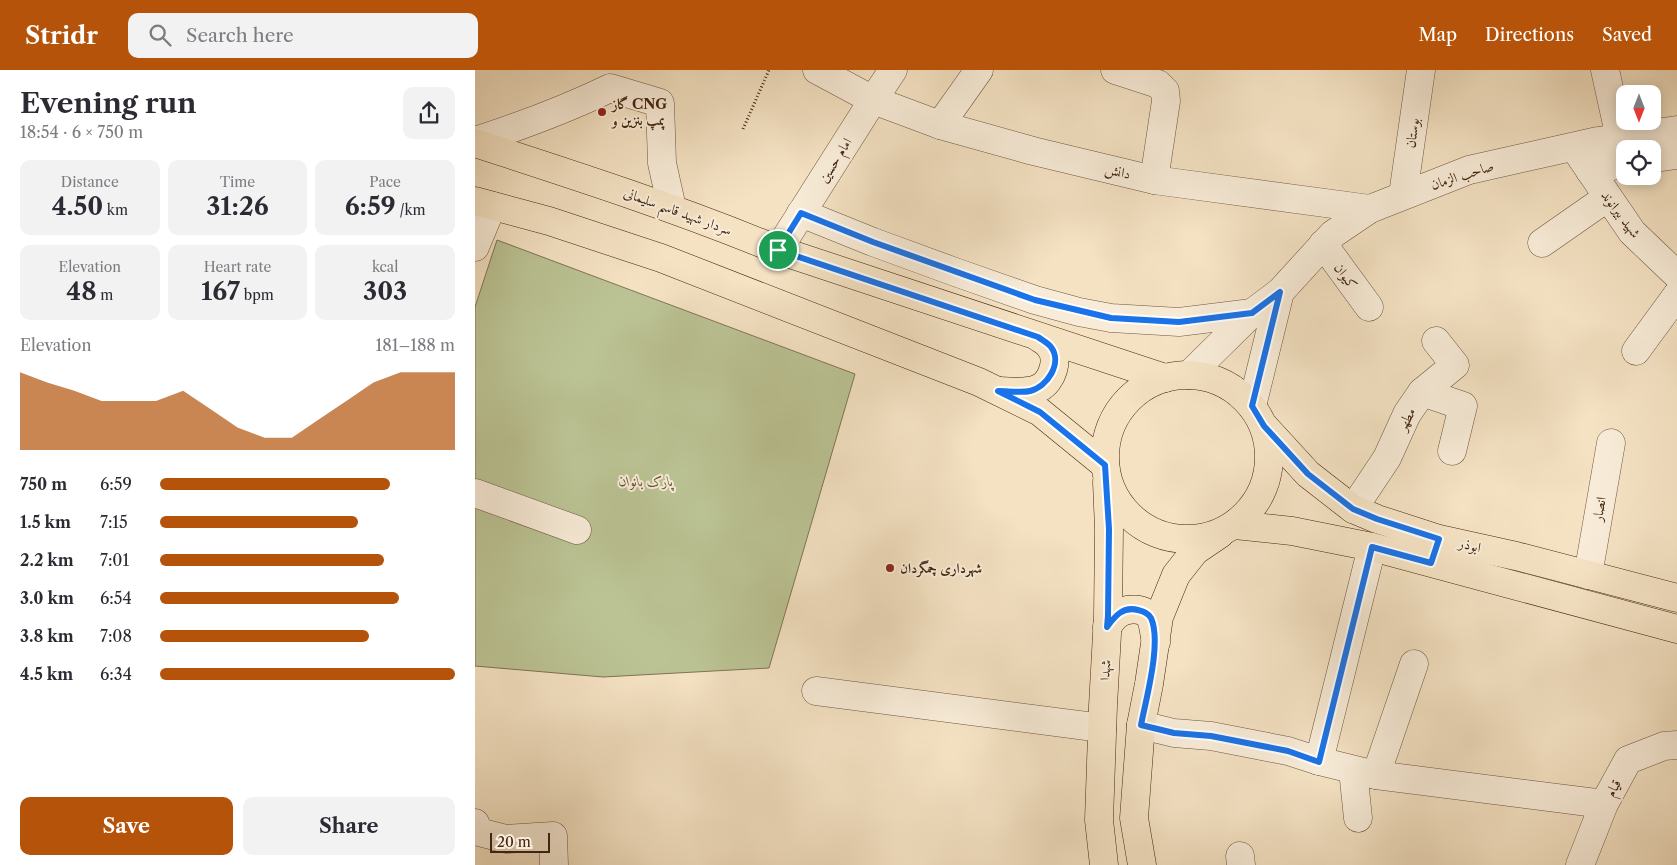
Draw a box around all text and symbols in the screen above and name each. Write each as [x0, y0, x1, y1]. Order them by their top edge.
search box [128, 13, 478, 58]
text: Stridr [25, 21, 98, 50]
icon: search [146, 21, 174, 49]
text: Search here [186, 24, 294, 47]
text: Map [1418, 24, 1457, 46]
text: Directions [1485, 24, 1574, 46]
text: Saved [1602, 24, 1652, 46]
north arrow [1616, 85, 1661, 130]
map controls [1616, 85, 1661, 185]
text: Evening run [20, 86, 196, 120]
button: share [403, 87, 455, 139]
place label: گاز CNG پمپ بنزین و [610, 95, 667, 131]
marker: گاز CNG پمپ بنزین و [596, 106, 608, 118]
street label: بوستان [1401, 117, 1423, 149]
text: 18:54 · 6 × 750 m [20, 122, 143, 142]
street label: امام حسین [814, 134, 859, 188]
button: locate [1616, 140, 1661, 185]
street label: صاحب الزمان [1428, 156, 1496, 195]
street label: دانش [1103, 159, 1133, 184]
text: Distance [61, 173, 119, 191]
text: Time [220, 173, 255, 191]
text: Pace [369, 173, 401, 191]
street label: سردار شهید قاسم سلیمانی [620, 183, 735, 244]
street label: شهید بیرانوند [1596, 187, 1645, 242]
text: 4.50 [52, 191, 103, 222]
text: 31:26 [206, 191, 269, 222]
text: 6:59 [345, 191, 396, 222]
text: km [103, 201, 128, 219]
text: /km [396, 201, 426, 219]
pin [757, 229, 799, 271]
icon: arrive [764, 236, 792, 264]
text: Elevation [59, 258, 121, 276]
text: Heart rate [204, 258, 271, 276]
text: kcal [372, 258, 398, 276]
street label: کیوان [1330, 259, 1362, 293]
text: 48 [66, 276, 97, 307]
text: 167 [201, 276, 240, 307]
text: 303 [363, 276, 407, 307]
text: m [97, 286, 113, 304]
text: bpm [240, 286, 274, 304]
text: Elevation [20, 335, 91, 355]
text: 181–188 m [375, 335, 455, 355]
street label: مطهر [1392, 404, 1419, 435]
park label: پارک بانوان [619, 472, 675, 492]
text: 750 m [20, 474, 67, 494]
text: 6:59 [100, 474, 132, 494]
street label: انصار [1588, 495, 1610, 525]
text: 1.5 km [20, 512, 71, 532]
text: 7:15 [100, 512, 128, 532]
street label: ابوذر [1455, 533, 1483, 556]
text: 2.2 km [20, 550, 74, 570]
text: 7:01 [100, 550, 129, 570]
place label: شهرداری چمگردان [900, 559, 982, 578]
marker: شهرداری چمگردان [884, 562, 896, 574]
text: 3.0 km [20, 588, 74, 608]
text: 6:54 [100, 588, 132, 608]
text: 3.8 km [20, 626, 74, 646]
text: 7:08 [100, 626, 132, 646]
street label: شهدا [1095, 659, 1116, 681]
text: 4.5 km [20, 664, 73, 684]
text: 6:34 [100, 664, 132, 684]
street label: قیام [1601, 776, 1628, 802]
button: Save [20, 797, 233, 855]
button: Share [243, 797, 455, 855]
scale bar [490, 830, 550, 853]
text: 20 m [497, 833, 531, 851]

